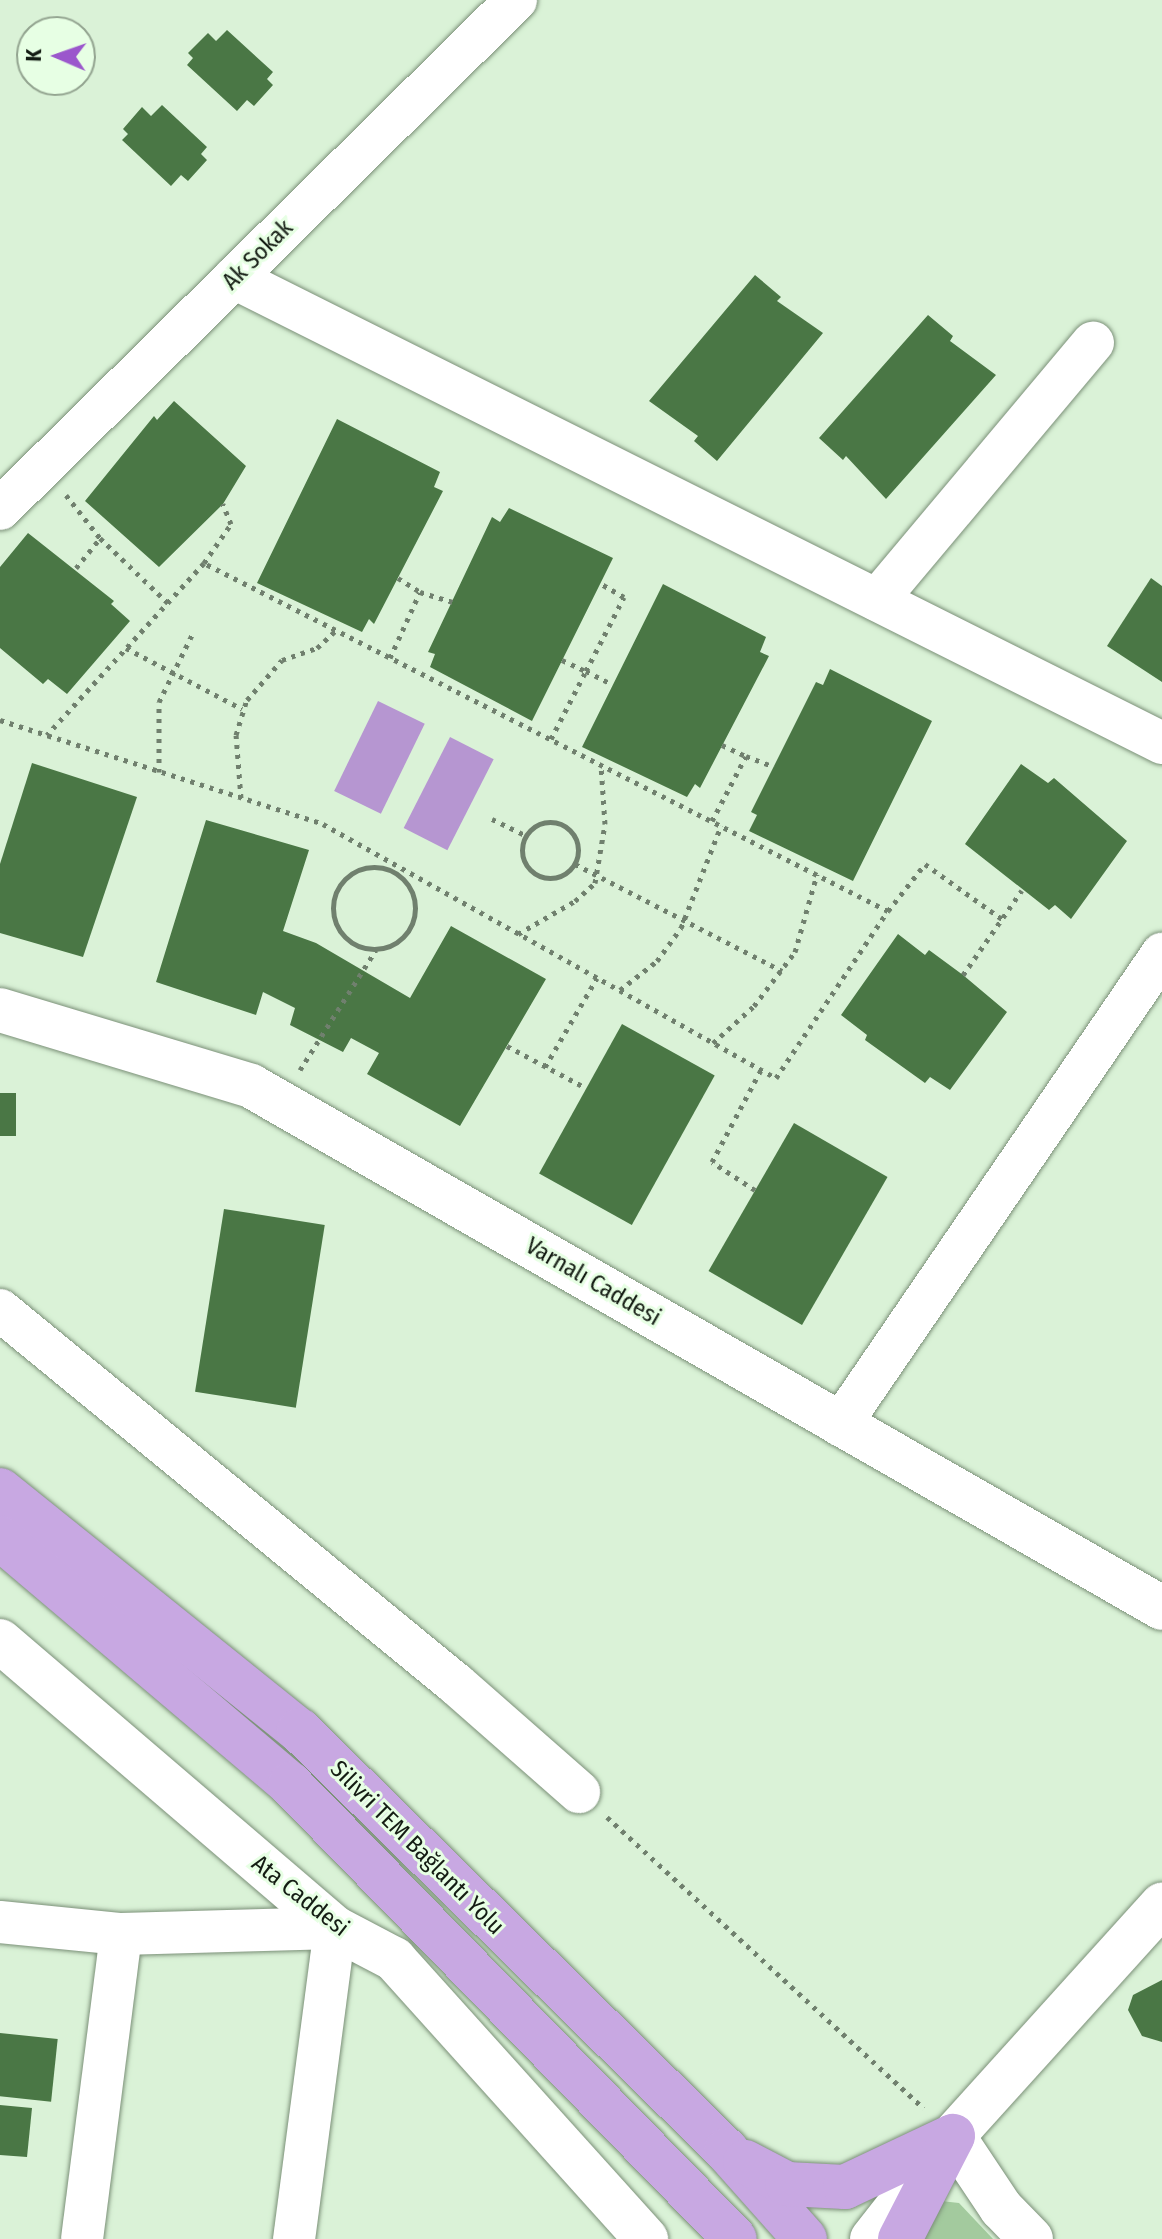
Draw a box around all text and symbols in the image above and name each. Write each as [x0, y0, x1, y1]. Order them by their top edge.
north arrow [16, 16, 96, 96]
text: K [20, 48, 47, 62]
street label: Ak Sokak [217, 214, 299, 296]
street label: Varnalı Caddesi [520, 1232, 666, 1332]
street label: Silivri TEM Bağlantı Yolu [324, 1755, 510, 1941]
street label: Ata Caddesi [246, 1849, 354, 1943]

